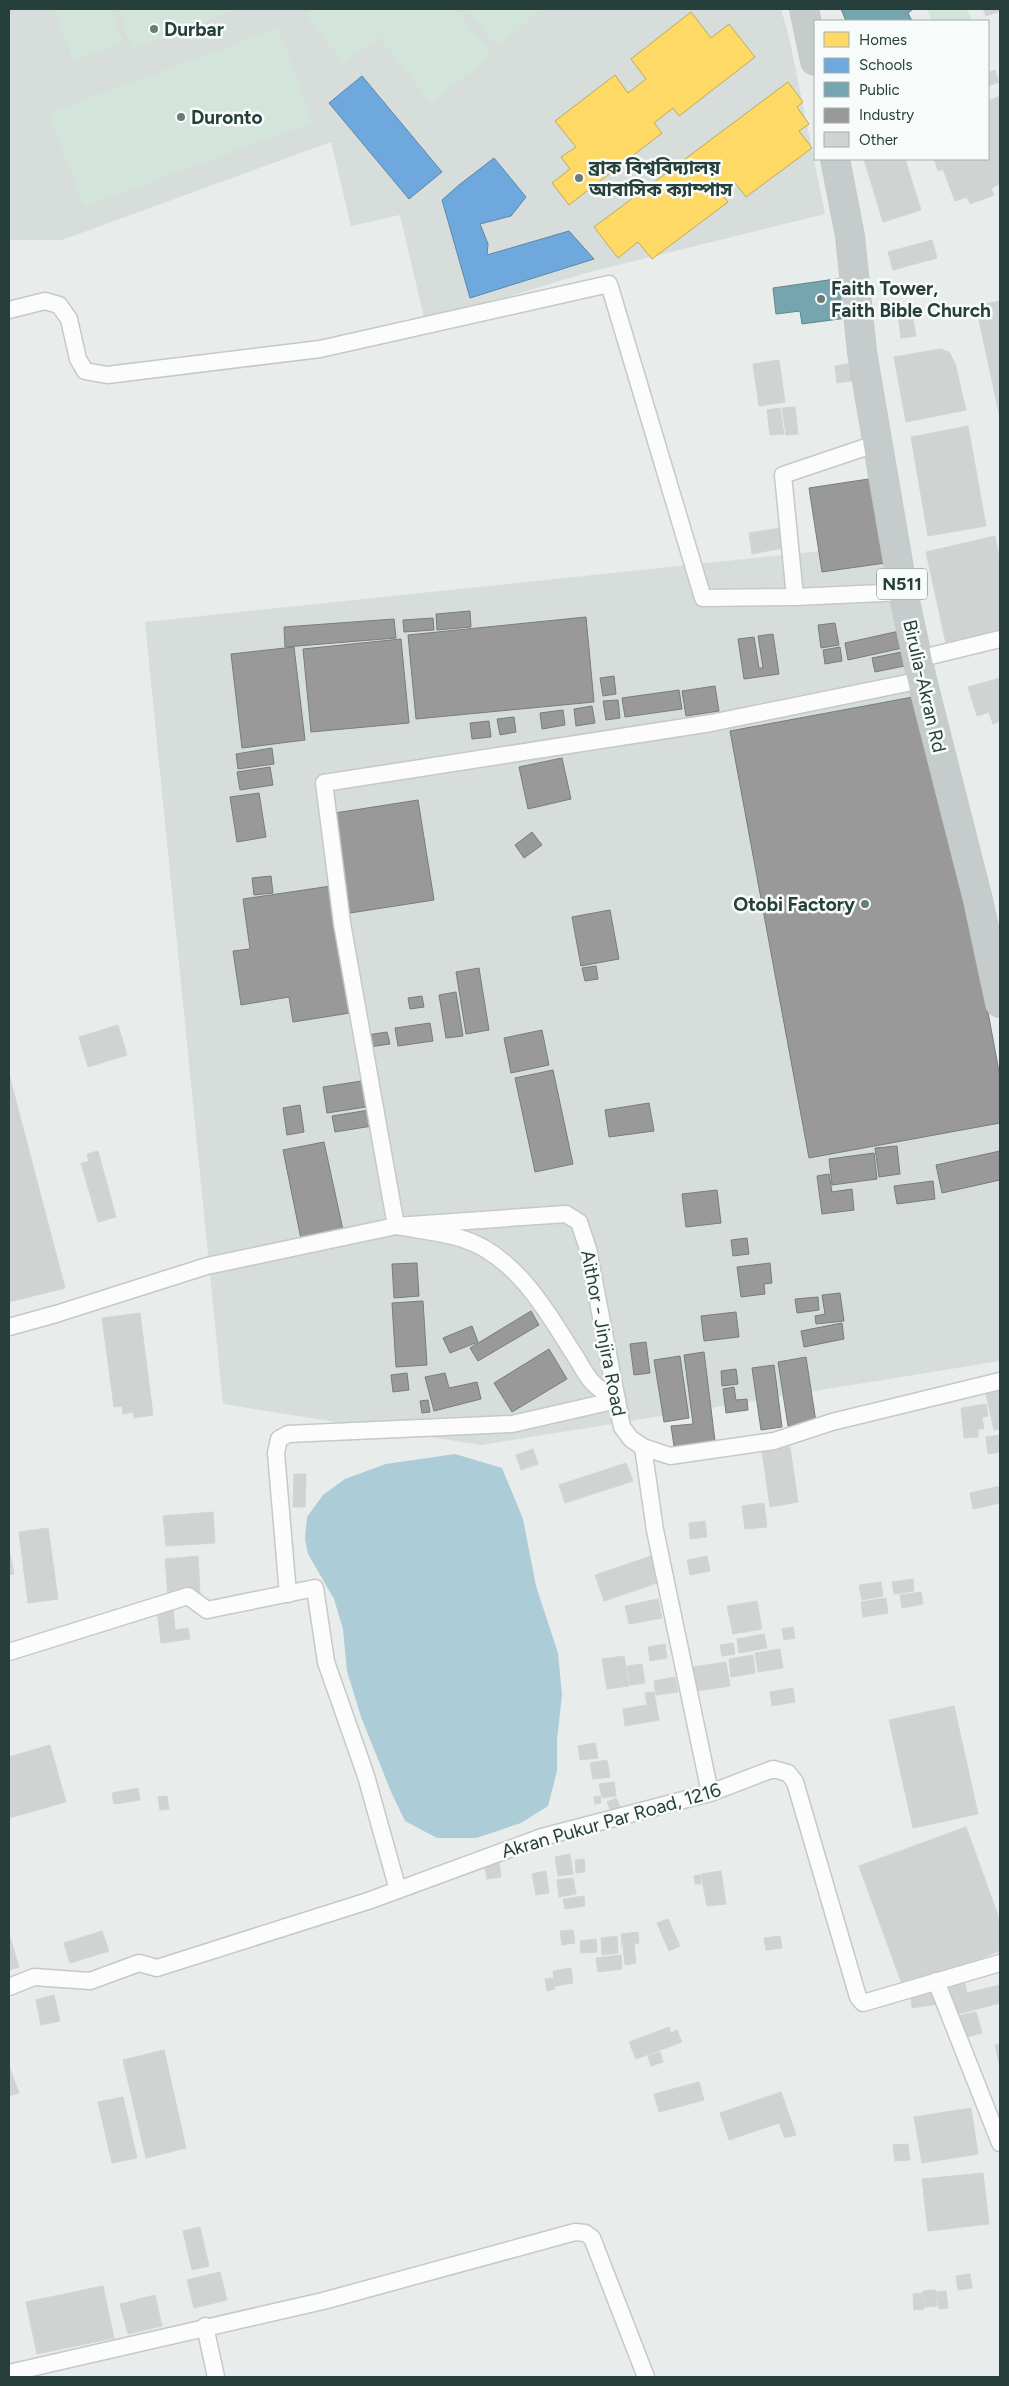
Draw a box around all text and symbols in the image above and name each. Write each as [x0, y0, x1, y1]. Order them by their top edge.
place label: Durbar [164, 18, 224, 41]
legend [814, 20, 989, 160]
marker: Durbar [148, 23, 160, 35]
text: Homes [859, 31, 907, 49]
text: Schools [859, 56, 912, 74]
text: Public [859, 81, 900, 99]
place label: Duronto [191, 106, 263, 129]
text: Industry [859, 106, 914, 124]
marker: Duronto [175, 111, 187, 123]
text: Other [859, 131, 898, 149]
place label: ব্রাক বিশ্ববিদ্যালয় আবাসিক ক্যাম্পাস [588, 156, 733, 201]
marker: ব্রাক বিশ্ববিদ্যালয় আবাসিক ক্যাম্পাস [573, 172, 585, 184]
place label: Faith Tower, Faith Bible Church [831, 277, 991, 322]
marker: Faith Tower, Faith Bible Church [815, 293, 827, 305]
road number: N511 [877, 568, 927, 600]
street label: Birulia-Akran Rd [898, 617, 951, 755]
place label: Otobi Factory [733, 893, 855, 916]
marker: Otobi Factory [859, 898, 871, 910]
street label: Aithor - Jinjira Road [576, 1248, 631, 1418]
street label: Akran Pukur Par Road, 1216 [499, 1778, 724, 1863]

